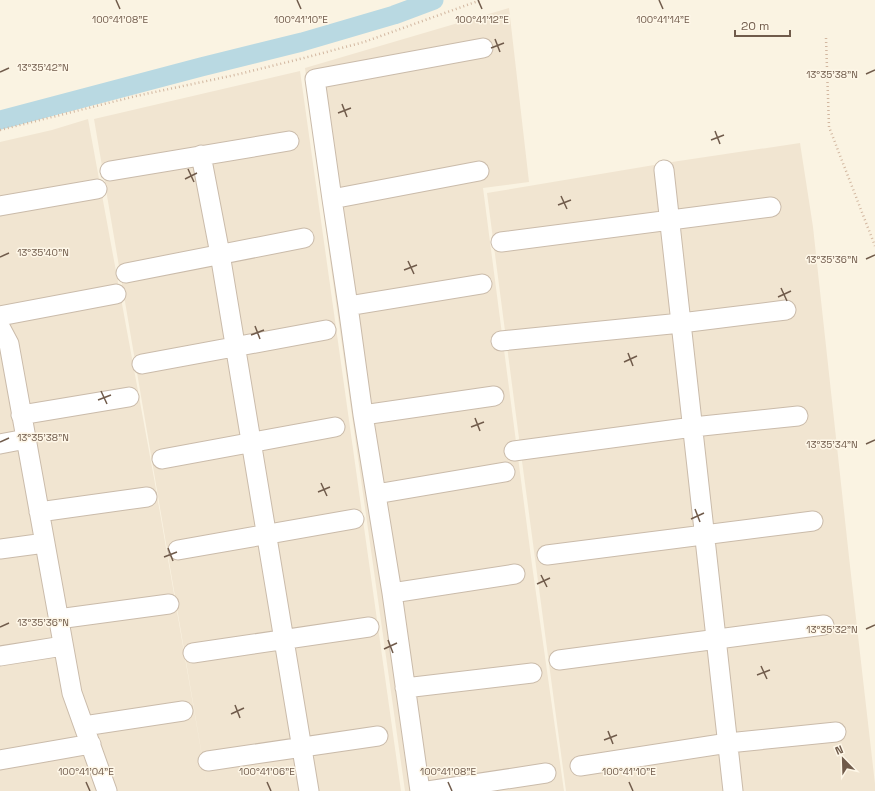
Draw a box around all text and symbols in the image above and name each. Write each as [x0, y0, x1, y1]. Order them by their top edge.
scale bar [735, 12, 790, 38]
text: 100°41'08"E [92, 13, 148, 26]
text: 100°41'10"E [274, 13, 328, 26]
text: 100°41'12"E [455, 13, 509, 26]
text: 100°41'14"E [636, 13, 690, 26]
text: 20 m [741, 18, 769, 34]
text: 13°35'42"N [17, 61, 69, 74]
text: 13°35'38"N [806, 68, 858, 81]
text: 13°35'40"N [17, 246, 69, 259]
text: 13°35'36"N [806, 253, 858, 266]
text: 13°35'38"N [17, 431, 69, 444]
text: 13°35'34"N [806, 438, 858, 451]
text: 13°35'36"N [17, 616, 69, 629]
text: 13°35'32"N [806, 623, 858, 636]
north arrow [823, 739, 863, 779]
text: N [833, 742, 845, 758]
text: 100°41'04"E [58, 765, 114, 778]
text: 100°41'06"E [239, 765, 295, 778]
text: 100°41'08"E [420, 765, 476, 778]
text: 100°41'10"E [602, 765, 656, 778]

